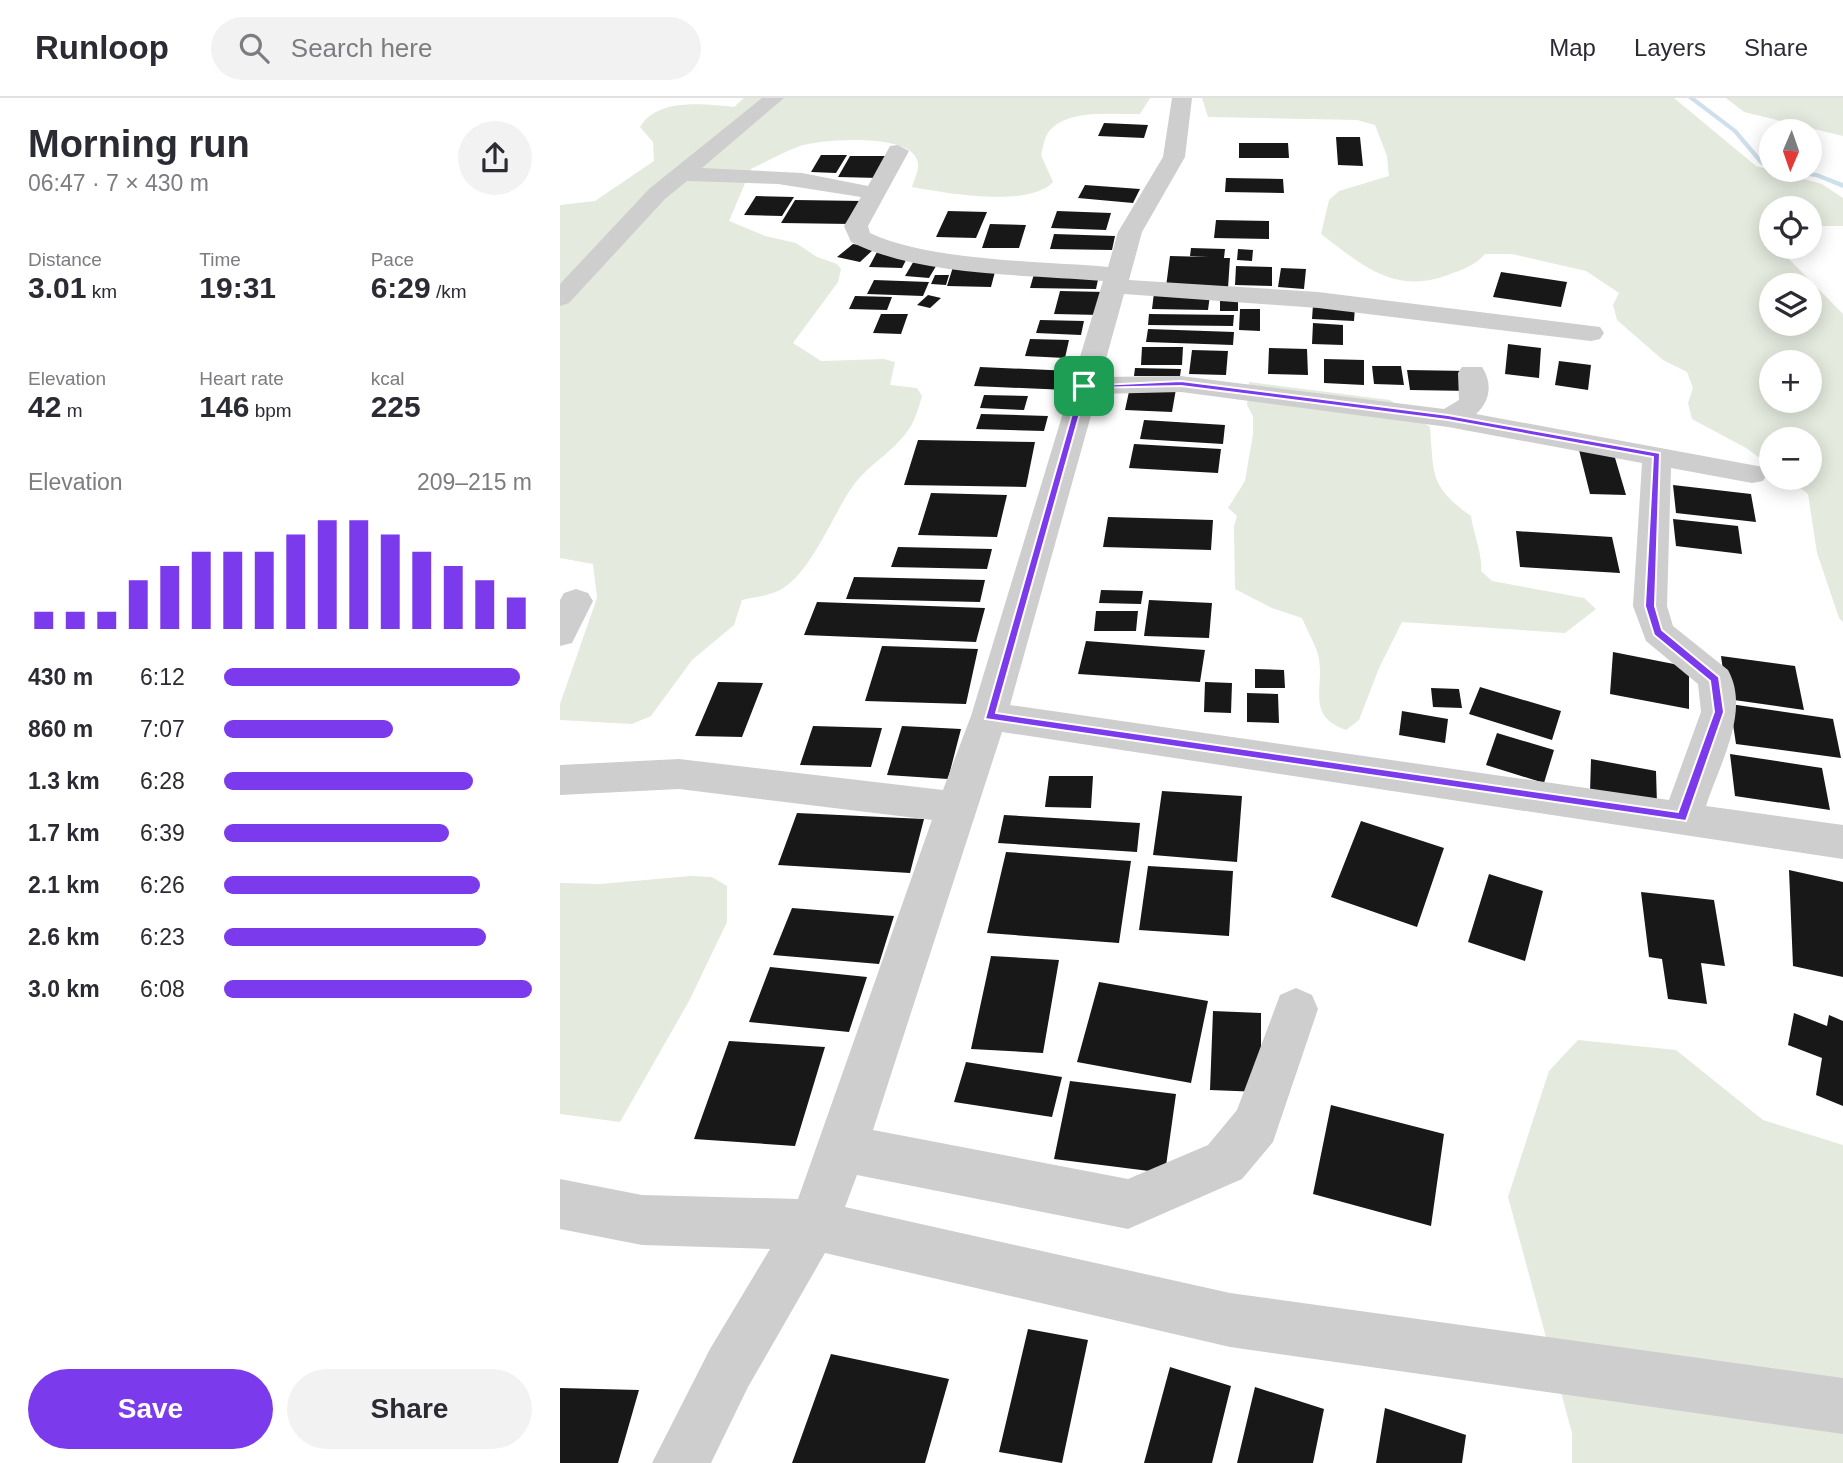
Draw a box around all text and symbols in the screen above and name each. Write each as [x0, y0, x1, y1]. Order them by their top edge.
search box [211, 17, 701, 80]
text: Runloop [35, 29, 169, 66]
icon: search [235, 29, 273, 67]
text: Search here [291, 33, 432, 63]
text: Map [1549, 34, 1596, 61]
text: Layers [1634, 34, 1706, 61]
text: Share [1744, 34, 1808, 61]
north arrow [1759, 119, 1822, 182]
map controls [1759, 119, 1822, 490]
button: share [458, 121, 532, 195]
text: Morning run [28, 123, 250, 165]
text: 06:47 · 7 × 430 m [28, 170, 209, 196]
button: locate [1759, 196, 1822, 259]
text: Distance [28, 249, 102, 270]
text: Time [199, 249, 241, 270]
text: Pace [371, 249, 414, 270]
text: 3.01 [28, 271, 86, 304]
text: 19:31 [199, 271, 276, 304]
text: 6:29 [371, 271, 431, 304]
button: layers [1759, 273, 1822, 336]
text: km [86, 281, 117, 302]
text: /km [431, 281, 467, 302]
button: + [1759, 350, 1822, 413]
pin [1054, 356, 1114, 416]
icon: arrive [1065, 367, 1103, 405]
text: Elevation [28, 368, 106, 389]
text: Heart rate [199, 368, 284, 389]
text: kcal [371, 368, 404, 389]
text: 42 [28, 390, 61, 423]
text: 146 [199, 390, 249, 423]
text: 225 [371, 390, 421, 423]
text: m [61, 400, 82, 421]
text: bpm [249, 400, 292, 421]
button: − [1759, 427, 1822, 490]
text: Elevation [28, 469, 123, 495]
text: 209–215 m [417, 469, 532, 495]
text: 430 m [28, 664, 93, 690]
text: 6:12 [140, 664, 185, 690]
text: 860 m [28, 716, 93, 742]
text: 7:07 [140, 716, 185, 742]
text: 1.3 km [28, 768, 100, 794]
text: 6:28 [140, 768, 185, 794]
text: 1.7 km [28, 820, 100, 846]
text: 6:39 [140, 820, 185, 846]
text: 2.1 km [28, 872, 100, 898]
text: 6:26 [140, 872, 185, 898]
text: 2.6 km [28, 924, 100, 950]
text: 6:23 [140, 924, 185, 950]
text: 3.0 km [28, 976, 100, 1002]
text: 6:08 [140, 976, 185, 1002]
button: Save [28, 1369, 273, 1449]
button: Share [287, 1369, 532, 1449]

